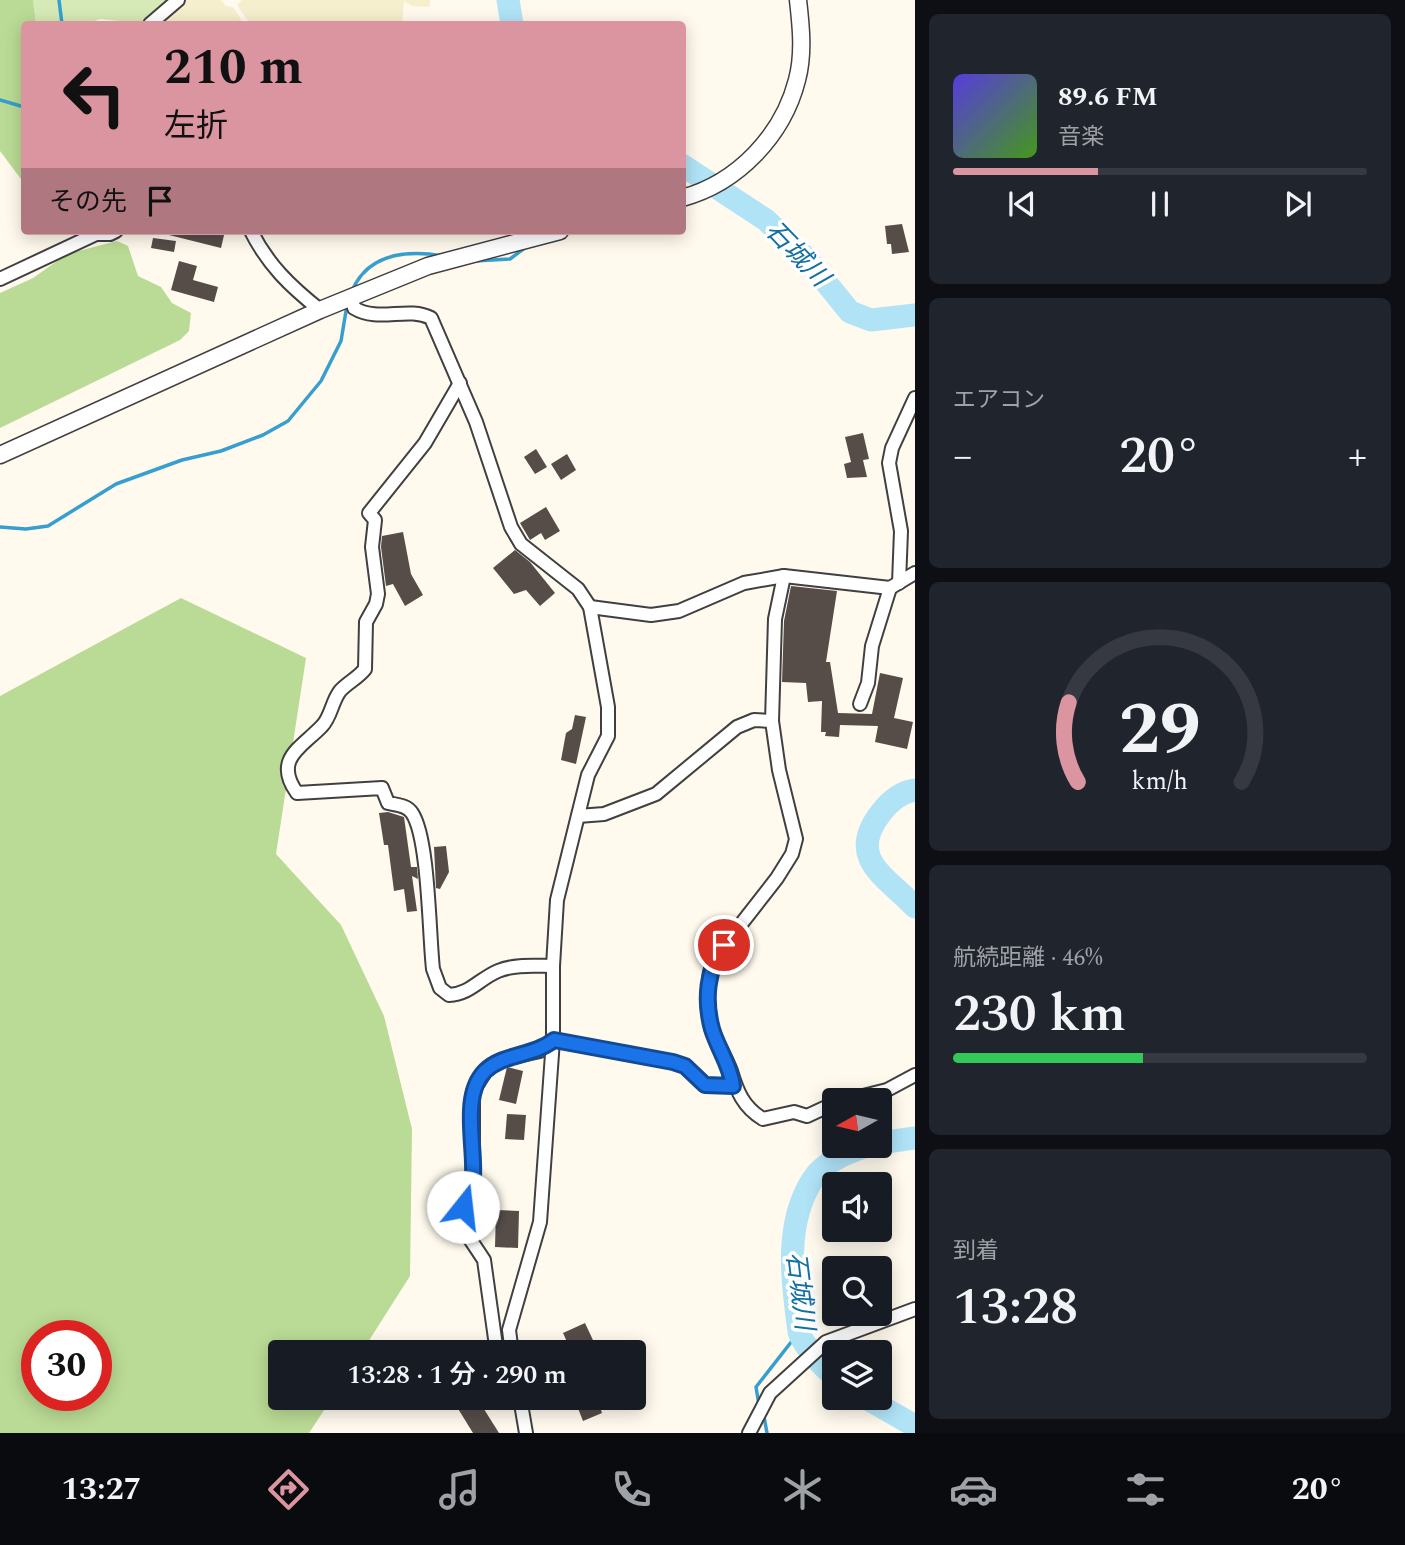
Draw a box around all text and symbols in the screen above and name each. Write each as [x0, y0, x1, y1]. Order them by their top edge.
text: 210 m [164, 31, 303, 106]
icon: left [49, 49, 140, 140]
text: 89.6 FM [1058, 77, 1158, 117]
text: 左折 [164, 102, 228, 151]
text: 音楽 [1058, 120, 1104, 155]
text: その先 [49, 182, 127, 222]
icon: arrive [141, 182, 179, 220]
icon: previous [1003, 185, 1041, 223]
icon: pause [1141, 185, 1179, 223]
icon: next [1279, 185, 1317, 223]
water label: 石城川 [756, 212, 841, 298]
text: エアコン [953, 383, 1045, 418]
text: 20° [1119, 417, 1201, 496]
text: − [953, 428, 972, 486]
text: + [1348, 428, 1367, 486]
text: 29 [1119, 676, 1201, 787]
text: km/h [1132, 763, 1188, 801]
pin [694, 915, 754, 975]
icon: arrive [705, 926, 743, 964]
text: 航続距離 · 46% [953, 941, 1103, 976]
text: 230 km [953, 975, 1126, 1054]
north arrow [822, 1088, 892, 1158]
map controls [822, 1088, 892, 1410]
position arrow [426, 1170, 500, 1244]
button: sound [822, 1172, 892, 1242]
text: 到着 [953, 1234, 999, 1269]
water label: 石城川 [775, 1250, 825, 1335]
button: search [822, 1256, 892, 1326]
text: 13:28 [953, 1268, 1078, 1347]
speed limit sign: 30 [21, 1320, 112, 1411]
button: layers [822, 1340, 892, 1410]
text: 13:28 · 1 分 · 290 m [347, 1355, 567, 1395]
text: 13:27 [61, 1465, 142, 1514]
icon: directions [264, 1465, 313, 1514]
icon: music [435, 1465, 484, 1514]
icon: phone [607, 1465, 656, 1514]
icon: climate [778, 1465, 827, 1514]
icon: car [949, 1465, 998, 1514]
icon: filters [1121, 1465, 1170, 1514]
text: 20° [1292, 1465, 1344, 1514]

